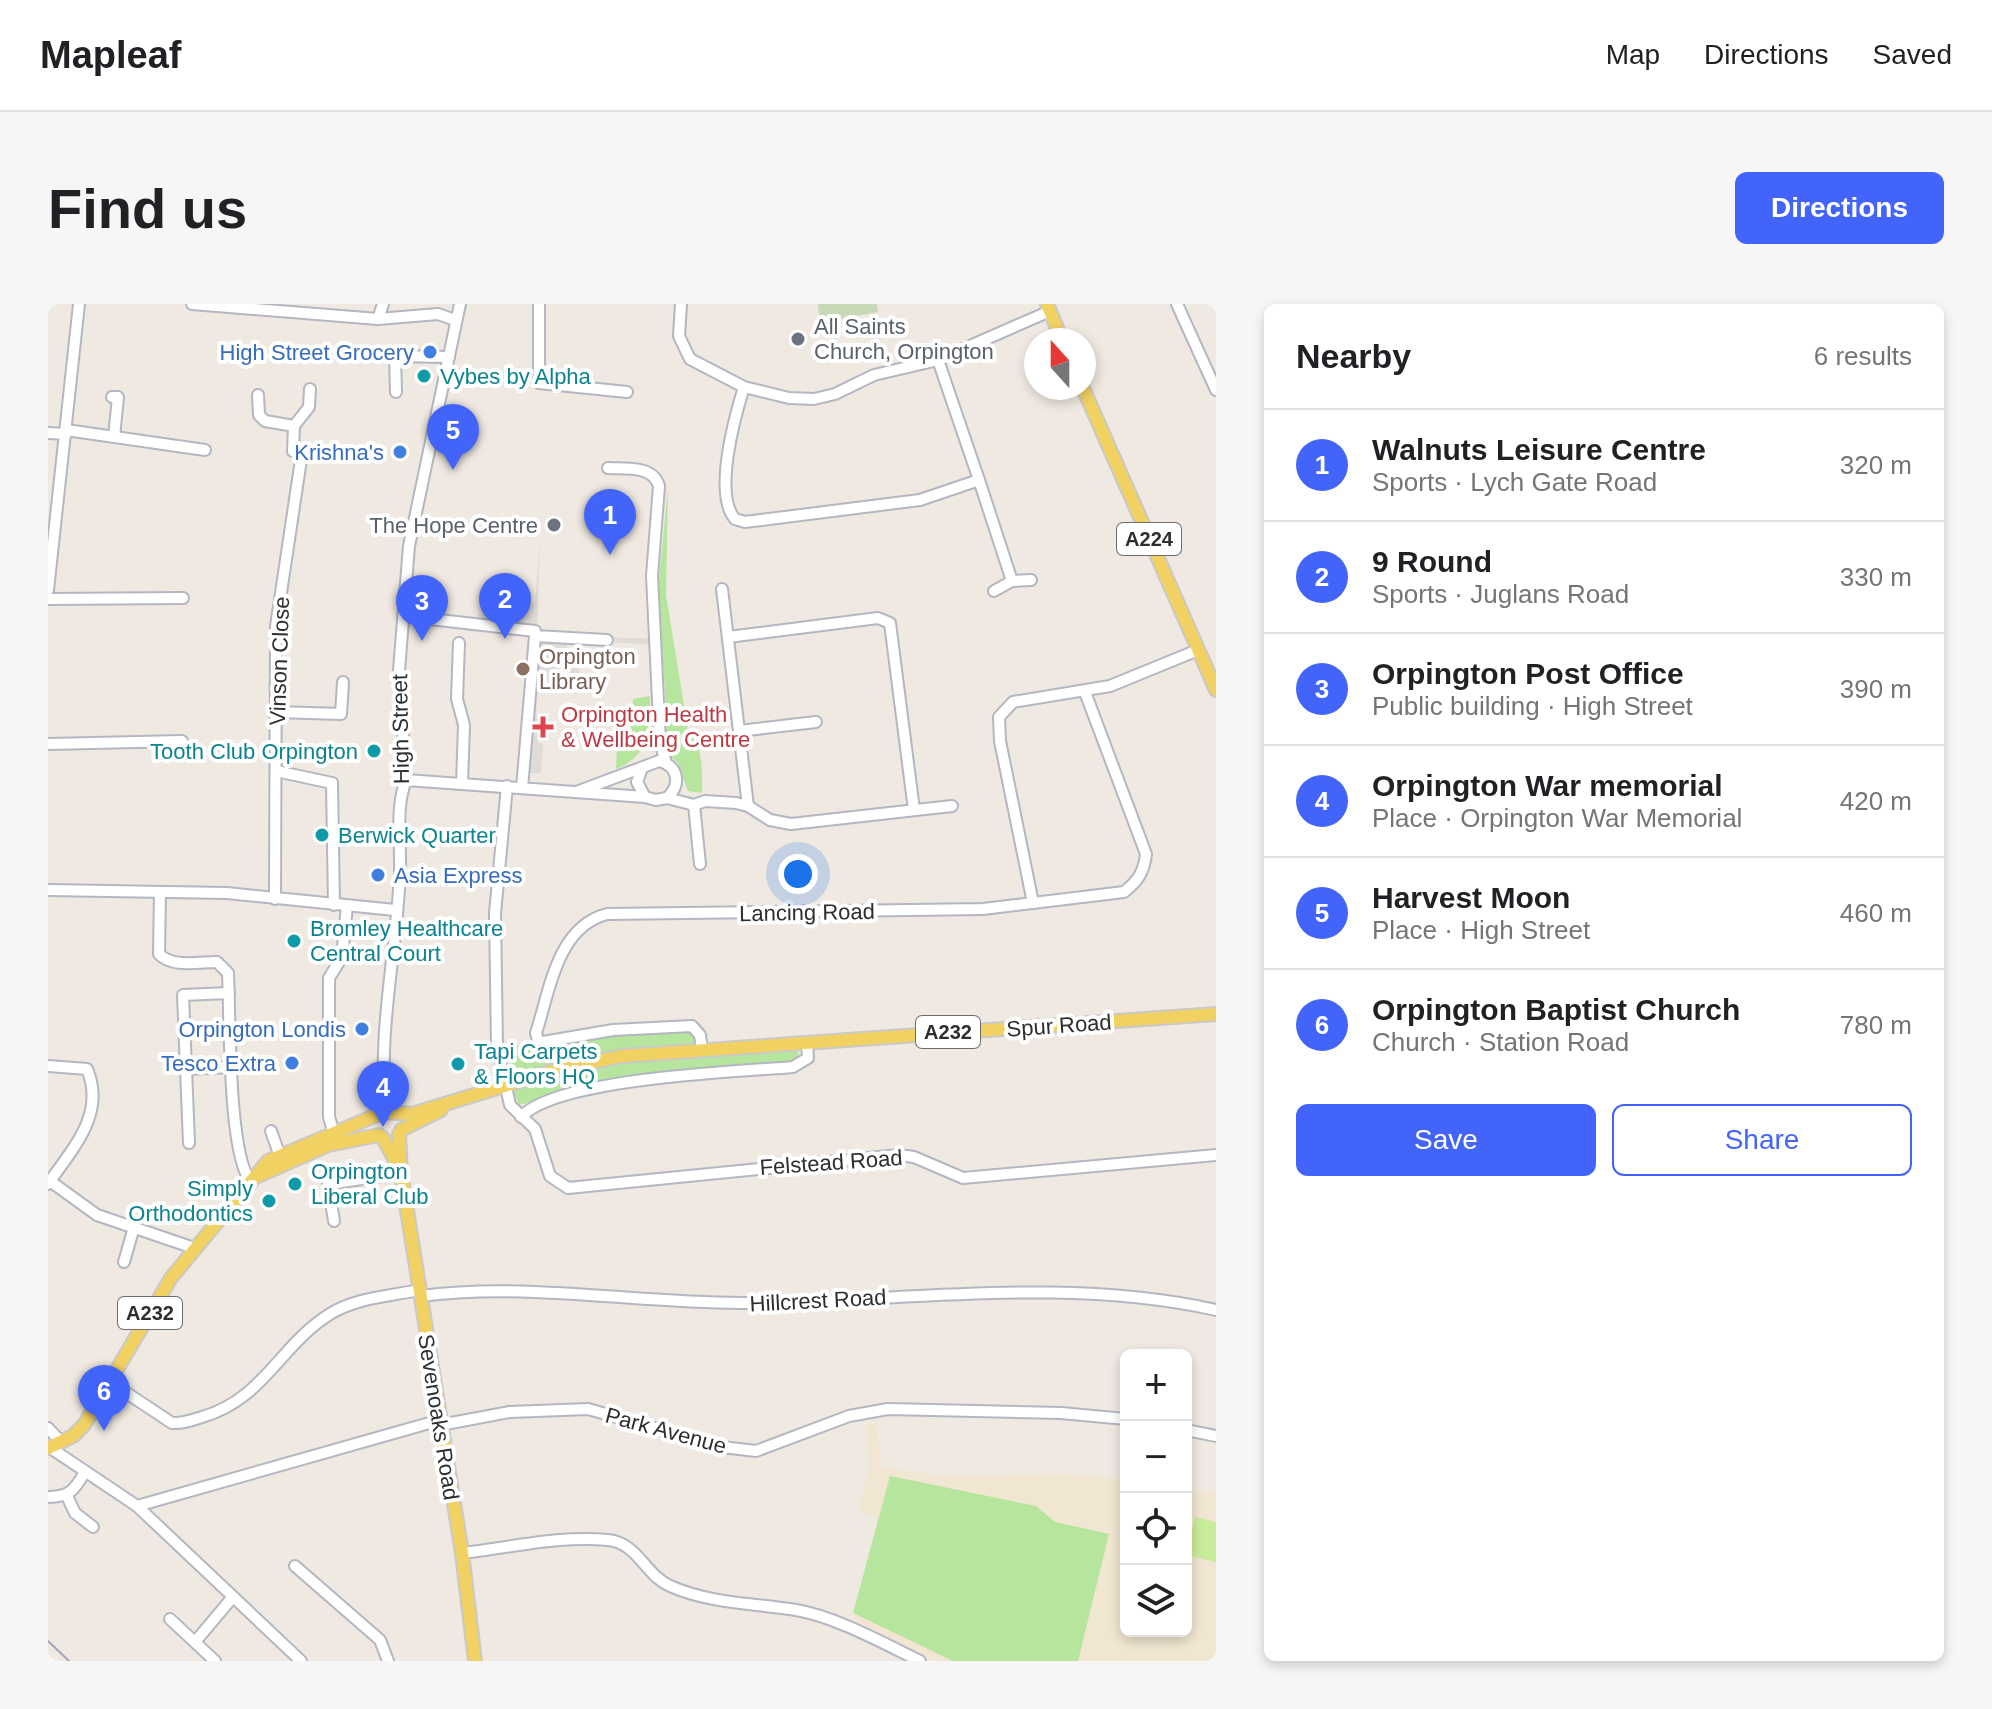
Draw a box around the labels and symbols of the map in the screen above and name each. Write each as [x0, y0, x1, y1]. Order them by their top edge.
place label: All Saints Church, Orpington [814, 314, 994, 364]
north arrow [1024, 328, 1096, 400]
marker: All Saints Church, Orpington [789, 330, 807, 348]
place label: High Street Grocery [220, 340, 414, 365]
marker: High Street Grocery [421, 343, 439, 361]
place label: Vybes by Alpha [440, 364, 592, 389]
marker: Vybes by Alpha [415, 367, 433, 385]
pin: 5 [427, 404, 479, 470]
place label: Krishna's [294, 440, 384, 465]
marker: Krishna's [391, 443, 409, 461]
pin: 1 [584, 489, 636, 555]
place label: The Hope Centre [369, 513, 538, 538]
marker: The Hope Centre [545, 516, 563, 534]
road number: A224 [1117, 523, 1181, 555]
pin: 2 [479, 573, 531, 639]
pin: 3 [396, 575, 448, 641]
street label: Vinson Close [265, 596, 294, 726]
place label: Orpington Library [539, 644, 636, 694]
marker: Orpington Library [514, 660, 532, 678]
street label: High Street [387, 674, 414, 784]
place label: Orpington Health & Wellbeing Centre [561, 702, 750, 752]
marker: Orpington Health & Wellbeing Centre [532, 716, 554, 738]
place label: Tooth Club Orpington [150, 739, 358, 764]
marker: Tooth Club Orpington [365, 742, 383, 760]
place label: Berwick Quarter [338, 823, 496, 848]
marker: Berwick Quarter [313, 826, 331, 844]
your location [778, 854, 818, 894]
place label: Asia Express [394, 863, 522, 888]
marker: Asia Express [369, 866, 387, 884]
street label: Lancing Road [739, 899, 875, 926]
place label: Bromley Healthcare Central Court [310, 916, 503, 966]
marker: Bromley Healthcare Central Court [285, 932, 303, 950]
street label: Spur Road [1006, 1009, 1112, 1042]
road number: A232 [916, 1016, 980, 1048]
place label: Orpington Londis [178, 1017, 346, 1042]
marker: Orpington Londis [353, 1020, 371, 1038]
place label: Tapi Carpets & Floors HQ [474, 1039, 598, 1089]
place label: Tesco Extra [161, 1051, 277, 1076]
marker: Tesco Extra [283, 1054, 301, 1072]
marker: Tapi Carpets & Floors HQ [449, 1055, 467, 1073]
pin: 4 [357, 1061, 409, 1127]
street label: Felstead Road [759, 1145, 903, 1180]
place label: Orpington Liberal Club [311, 1159, 428, 1209]
marker: Orpington Liberal Club [286, 1175, 304, 1193]
place label: Simply Orthodontics [128, 1176, 253, 1226]
marker: Simply Orthodontics [260, 1192, 278, 1210]
street label: Hillcrest Road [749, 1284, 887, 1317]
road number: A232 [118, 1297, 182, 1329]
street label: Sevenoaks Road [413, 1332, 464, 1502]
pin: 6 [78, 1365, 130, 1431]
street label: Park Avenue [603, 1402, 729, 1459]

